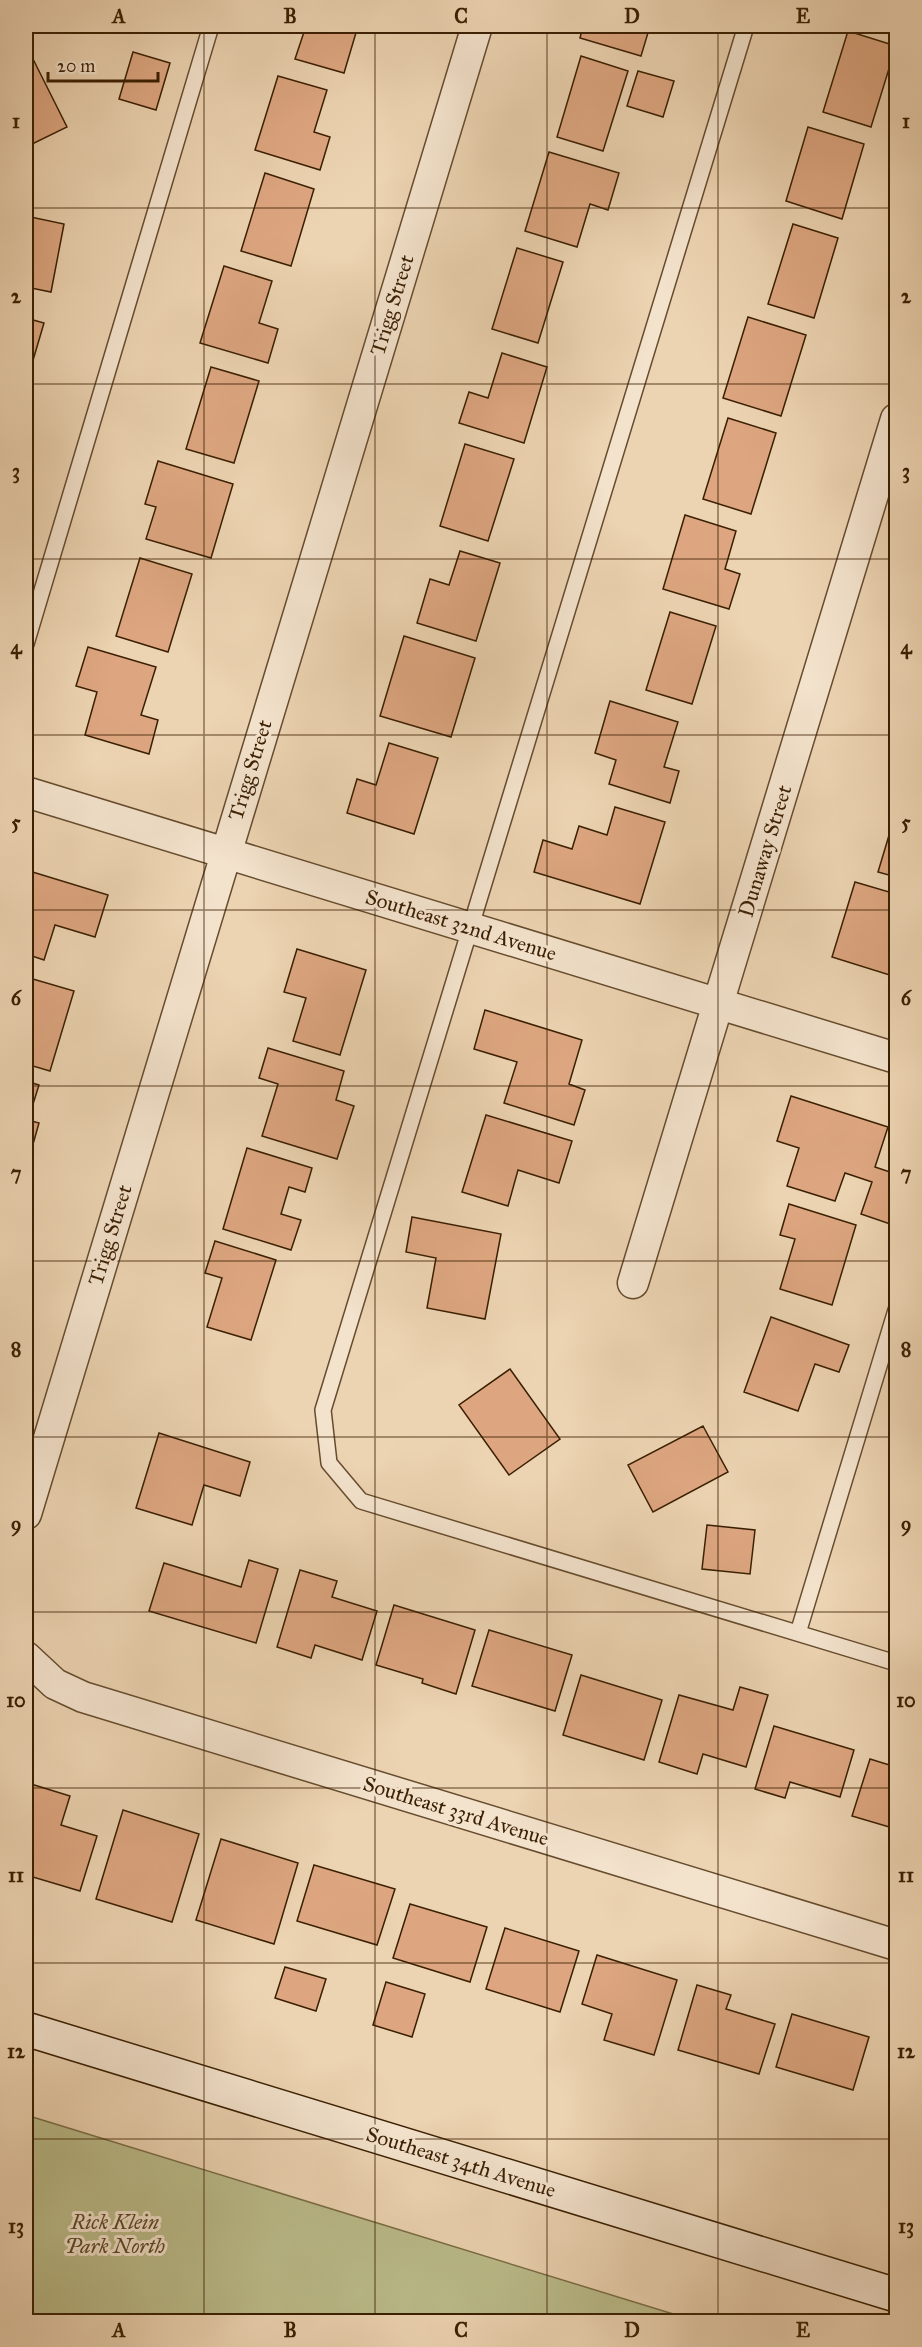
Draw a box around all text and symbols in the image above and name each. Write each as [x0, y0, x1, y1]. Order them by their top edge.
text: A [110, 4, 126, 28]
text: B [283, 4, 297, 28]
text: C [454, 4, 468, 28]
text: D [624, 4, 640, 28]
text: E [796, 4, 811, 28]
scale bar [48, 45, 158, 83]
text: 20 m [57, 55, 95, 77]
text: 1 [12, 109, 20, 133]
text: 1 [902, 109, 910, 133]
street label: Trigg Street [364, 251, 420, 358]
text: 2 [11, 284, 22, 308]
text: 2 [901, 284, 912, 308]
text: 3 [12, 459, 20, 484]
text: 3 [902, 459, 910, 484]
text: 4 [10, 635, 22, 660]
text: 4 [900, 635, 912, 660]
street label: Trigg Street [222, 716, 278, 823]
street label: Dunaway Street [733, 781, 798, 920]
text: 5 [11, 810, 21, 834]
text: 5 [901, 810, 911, 834]
street label: Southeast 32nd Avenue [362, 884, 560, 967]
text: 6 [11, 986, 23, 1010]
text: 6 [901, 986, 913, 1010]
text: 7 [11, 1161, 22, 1185]
text: 7 [901, 1161, 912, 1185]
street label: Trigg Street [82, 1181, 138, 1288]
text: 8 [11, 1337, 21, 1361]
text: 8 [901, 1337, 911, 1361]
text: 9 [11, 1512, 21, 1537]
text: 9 [901, 1512, 911, 1537]
text: 10 [6, 1688, 26, 1712]
text: 10 [896, 1688, 916, 1712]
street label: Southeast 33rd Avenue [360, 1770, 552, 1852]
text: 11 [8, 1863, 24, 1887]
text: 11 [898, 1863, 914, 1887]
text: 12 [7, 2039, 26, 2063]
text: 12 [897, 2039, 916, 2063]
street label: Southeast 34th Avenue [363, 2121, 559, 2203]
park label: Rick Klein Park North [65, 2209, 165, 2259]
text: 13 [8, 2214, 24, 2239]
text: 13 [898, 2214, 914, 2239]
text: A [110, 2318, 126, 2342]
text: B [283, 2318, 297, 2342]
text: C [454, 2318, 468, 2342]
text: D [624, 2318, 640, 2342]
text: E [796, 2318, 811, 2342]

